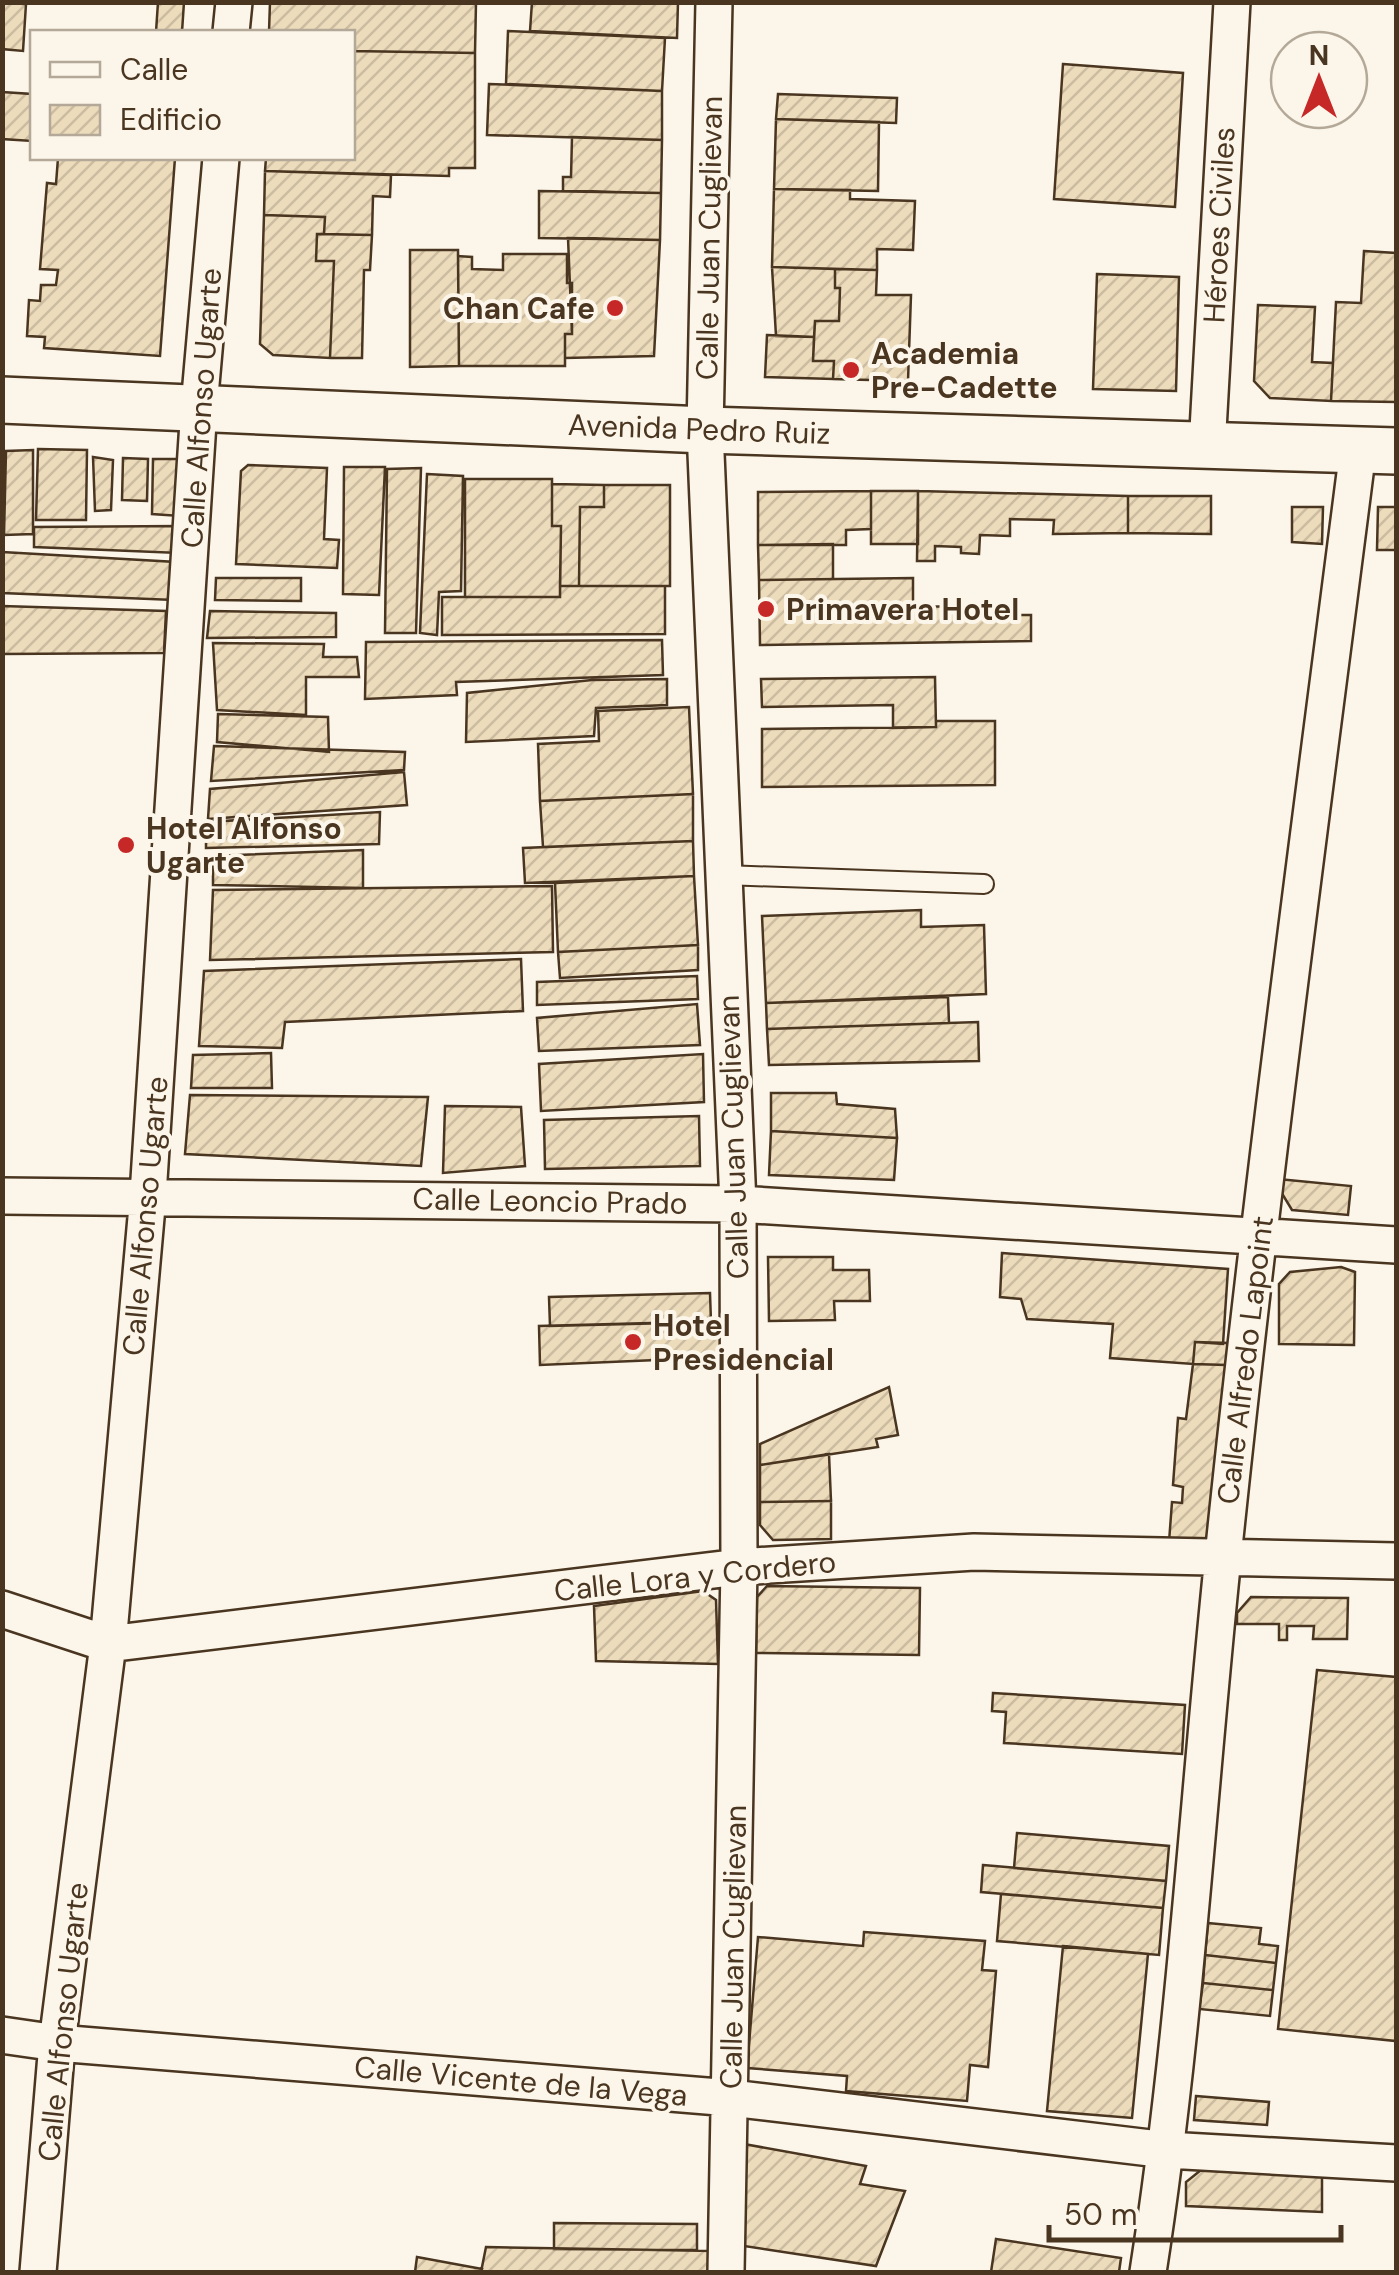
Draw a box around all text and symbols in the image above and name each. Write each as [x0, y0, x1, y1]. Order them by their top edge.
legend [30, 30, 355, 160]
north arrow [1269, 30, 1369, 130]
text: N [1309, 37, 1329, 74]
text: Calle [120, 50, 188, 89]
street label: Calle Juan Cuglievan [687, 96, 731, 380]
text: Edificio [120, 100, 222, 139]
street label: Héroes Civiles [1194, 126, 1244, 324]
street label: Calle Alfonso Ugarte [172, 267, 230, 549]
place label: Chan Cafe [443, 289, 595, 328]
marker: Chan Cafe [604, 297, 626, 319]
place label: Academia Pre-Cadette [871, 334, 1058, 407]
marker: Academia Pre-Cadette [840, 359, 862, 381]
street label: Avenida Pedro Ruiz [567, 405, 831, 453]
place label: Primavera Hotel [786, 590, 1019, 629]
marker: Primavera Hotel [755, 598, 777, 620]
place label: Hotel Alfonso Ugarte [146, 809, 342, 882]
marker: Hotel Alfonso Ugarte [115, 834, 137, 856]
street label: Calle Juan Cuglievan [709, 994, 757, 1280]
street label: Calle Alfonso Ugarte [113, 1075, 177, 1357]
street label: Calle Leoncio Prado [412, 1179, 688, 1223]
street label: Calle Alfredo Lapoint [1208, 1214, 1282, 1506]
place label: Hotel Presidencial [653, 1306, 834, 1379]
marker: Hotel Presidencial [622, 1331, 644, 1353]
street label: Calle Lora y Cordero [552, 1542, 838, 1610]
street label: Calle Juan Cuglievan [711, 1805, 755, 2089]
street label: Calle Alfonso Ugarte [29, 1880, 97, 2164]
street label: Calle Vicente de la Vega [353, 2047, 689, 2115]
scale bar [1049, 2180, 1342, 2242]
text: 50 m [1064, 2195, 1138, 2234]

